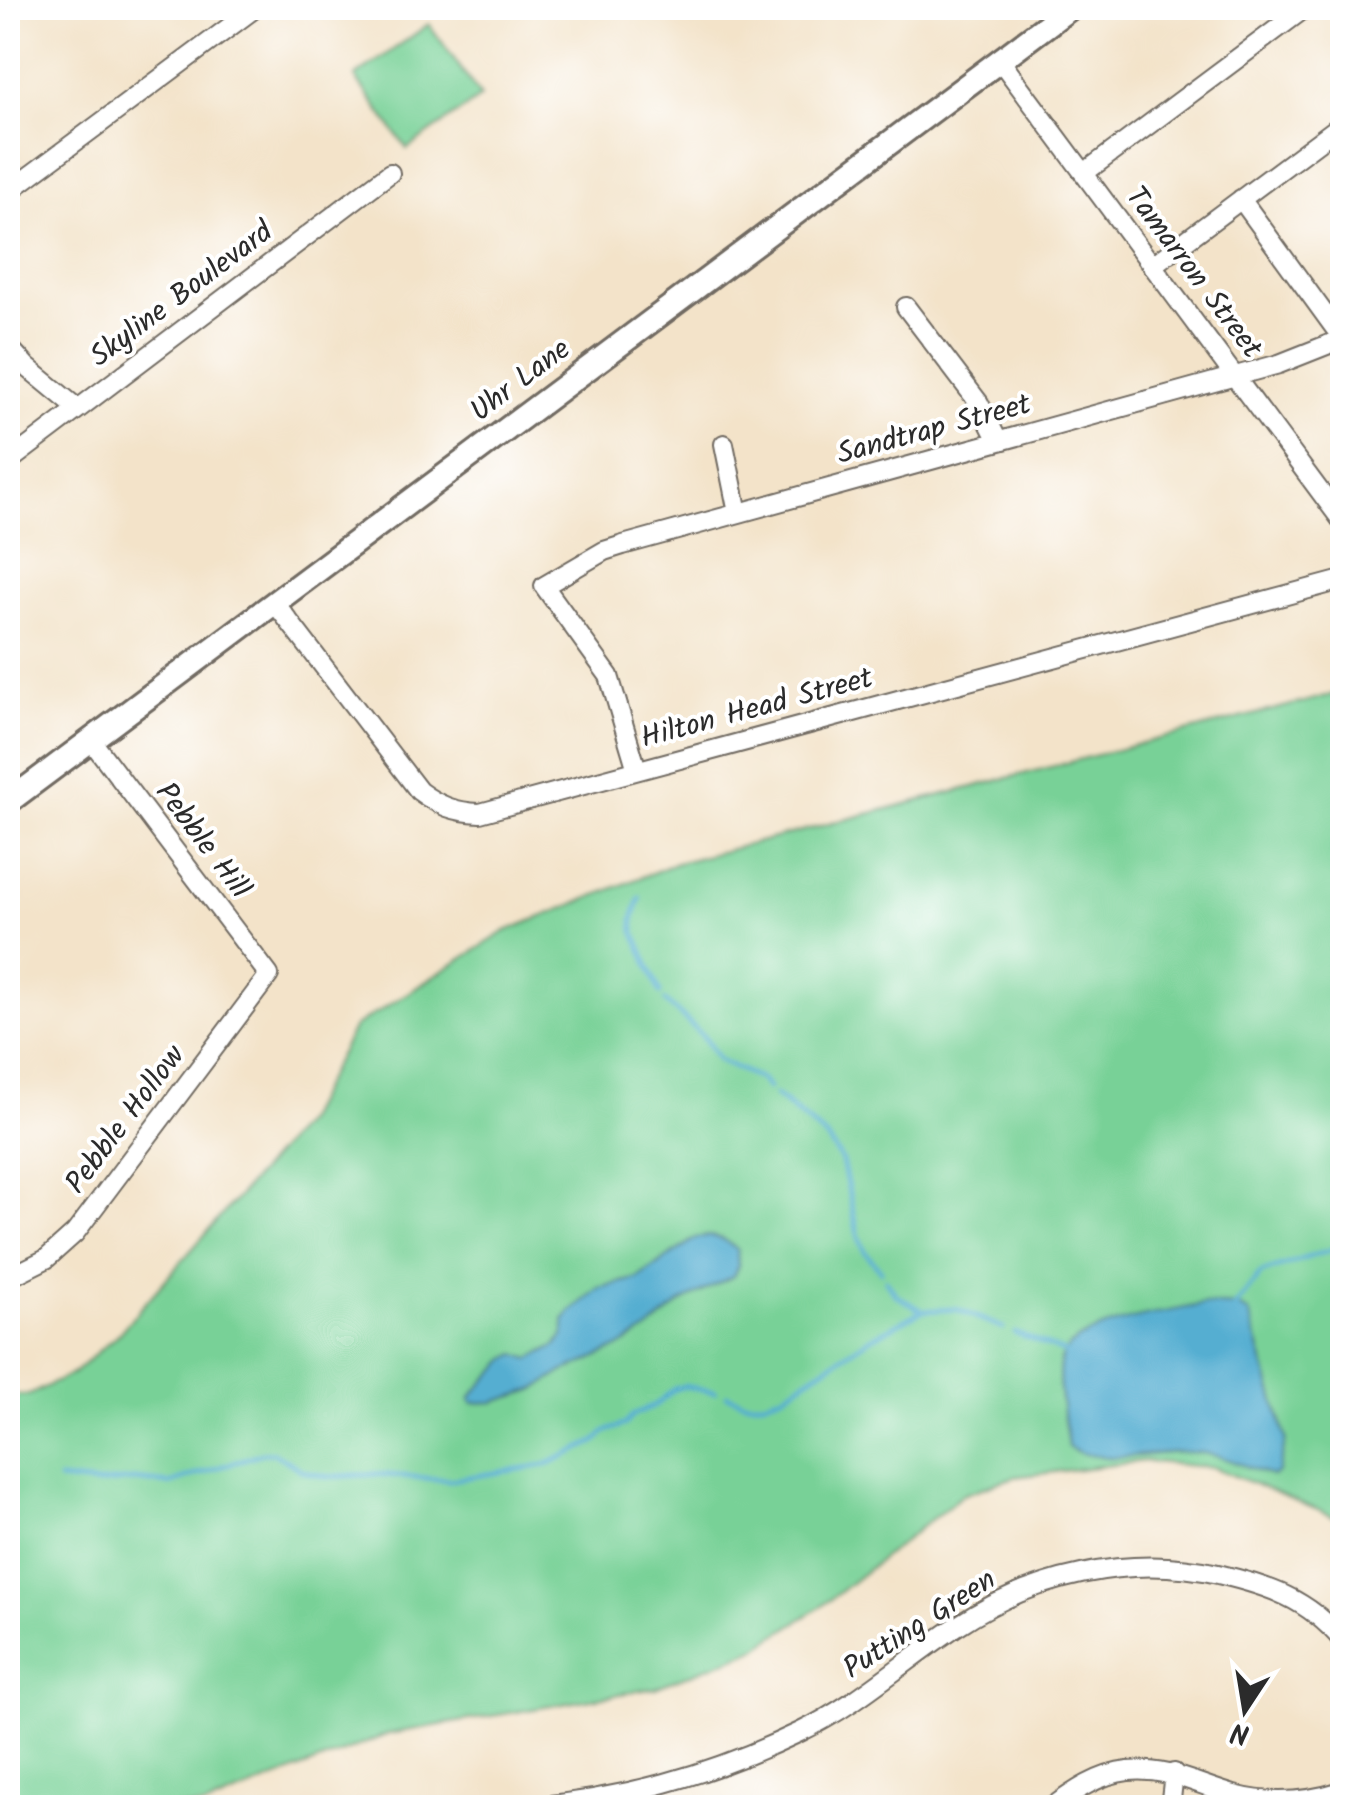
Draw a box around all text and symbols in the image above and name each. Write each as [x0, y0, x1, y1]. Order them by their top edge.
street label: Tamarron Street [1112, 176, 1274, 370]
street label: Skyline Boulevard [80, 209, 285, 380]
street label: Uhr Lane [460, 327, 582, 435]
street label: Sandtrap Street [832, 381, 1037, 479]
street label: Hilton Head Street [636, 655, 879, 763]
street label: Pebble Hill [142, 772, 262, 910]
street label: Pebble Hollow [54, 1034, 199, 1205]
street label: Putting Green [834, 1557, 1006, 1693]
north arrow [1195, 1660, 1295, 1760]
text: N [1227, 1708, 1254, 1756]

